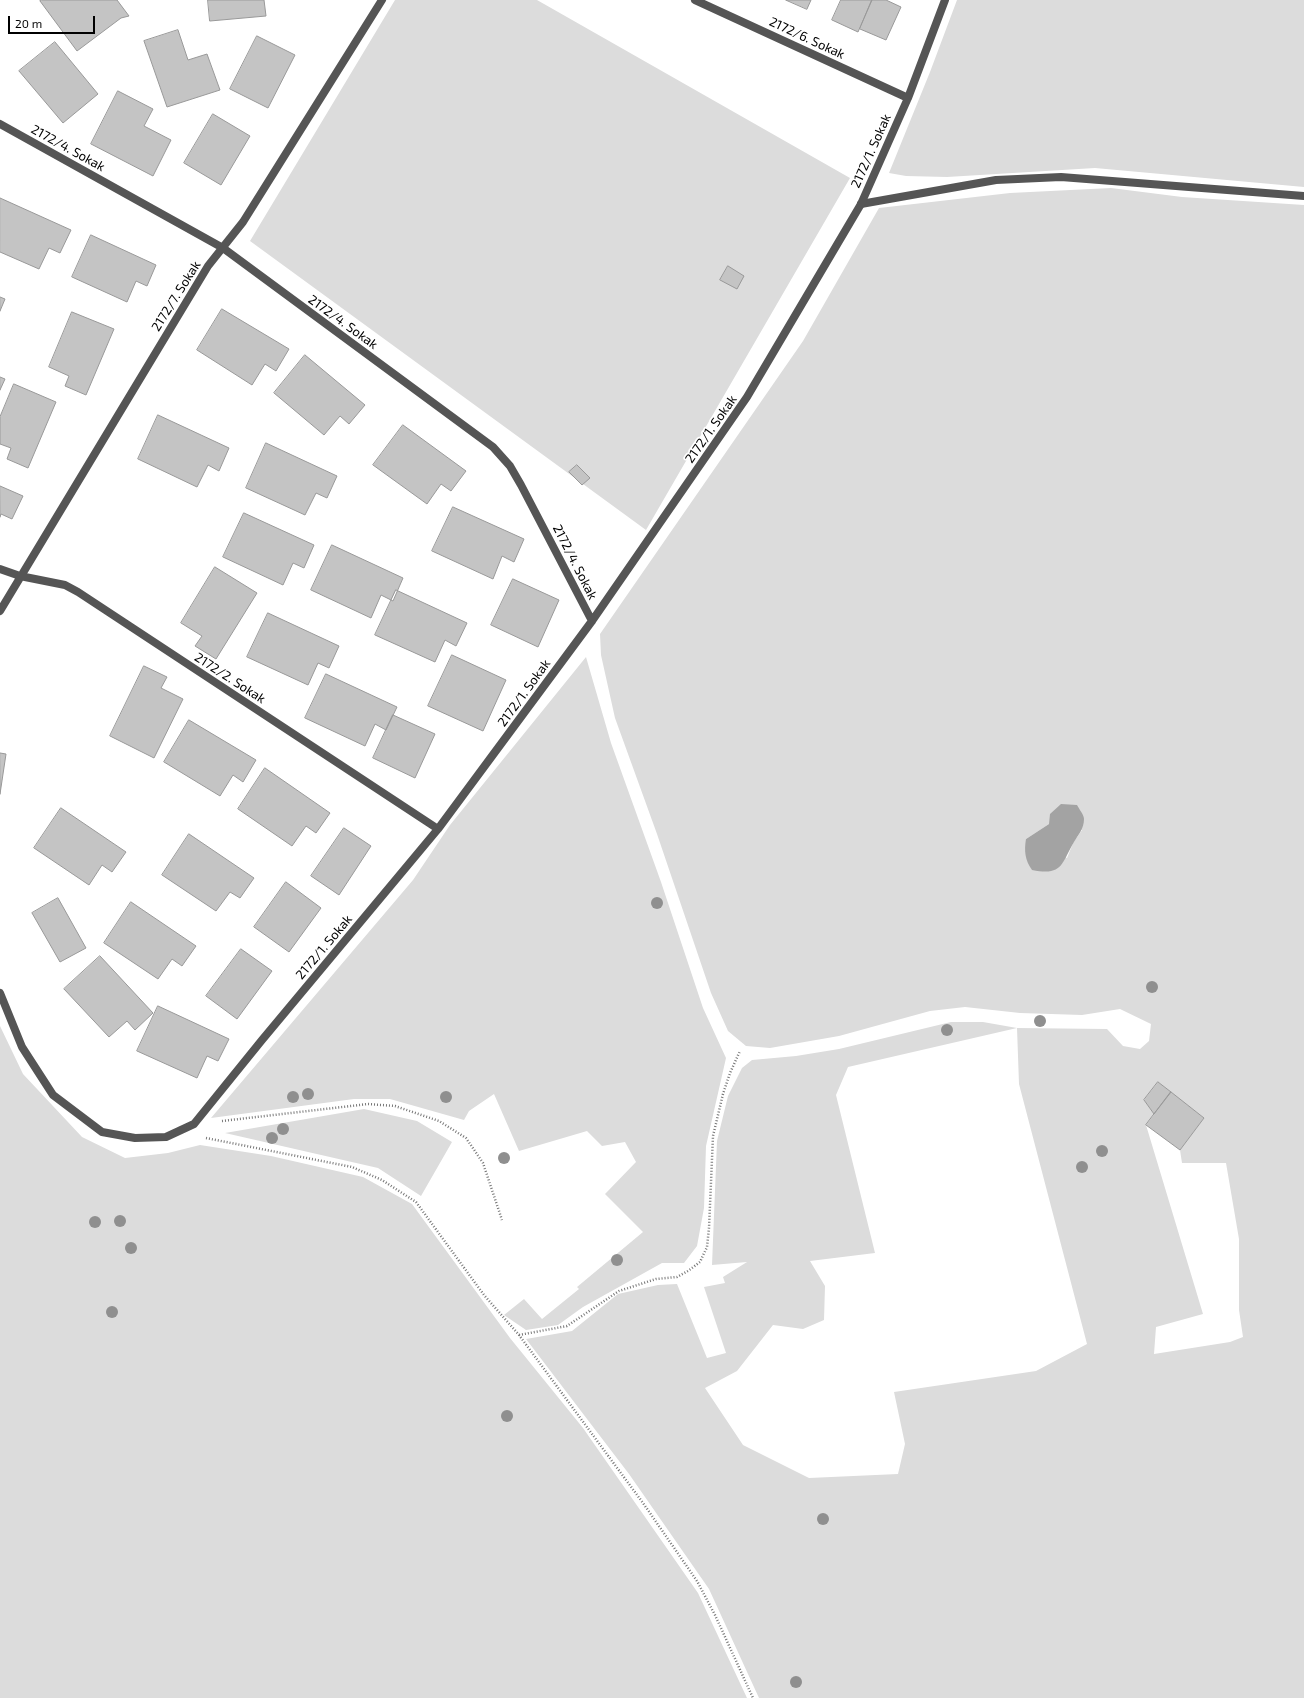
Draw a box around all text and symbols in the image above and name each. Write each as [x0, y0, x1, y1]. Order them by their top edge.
scale bar [10, 8, 97, 34]
street label: 2172/6. Sokak [767, 14, 847, 62]
text: 20 m [15, 16, 42, 30]
street label: 2172/1. Sokak [848, 112, 894, 190]
street label: 2172/4. Sokak [28, 121, 108, 175]
street label: 2172/7. Sokak [148, 258, 204, 334]
street label: 2172/4. Sokak [305, 292, 381, 352]
street label: 2172/1. Sokak [682, 392, 740, 466]
street label: 2172/4. Sokak [549, 522, 601, 602]
street label: 2172/2. Sokak [192, 649, 268, 707]
street label: 2172/1. Sokak [494, 656, 554, 730]
street label: 2172/1. Sokak [293, 912, 355, 982]

